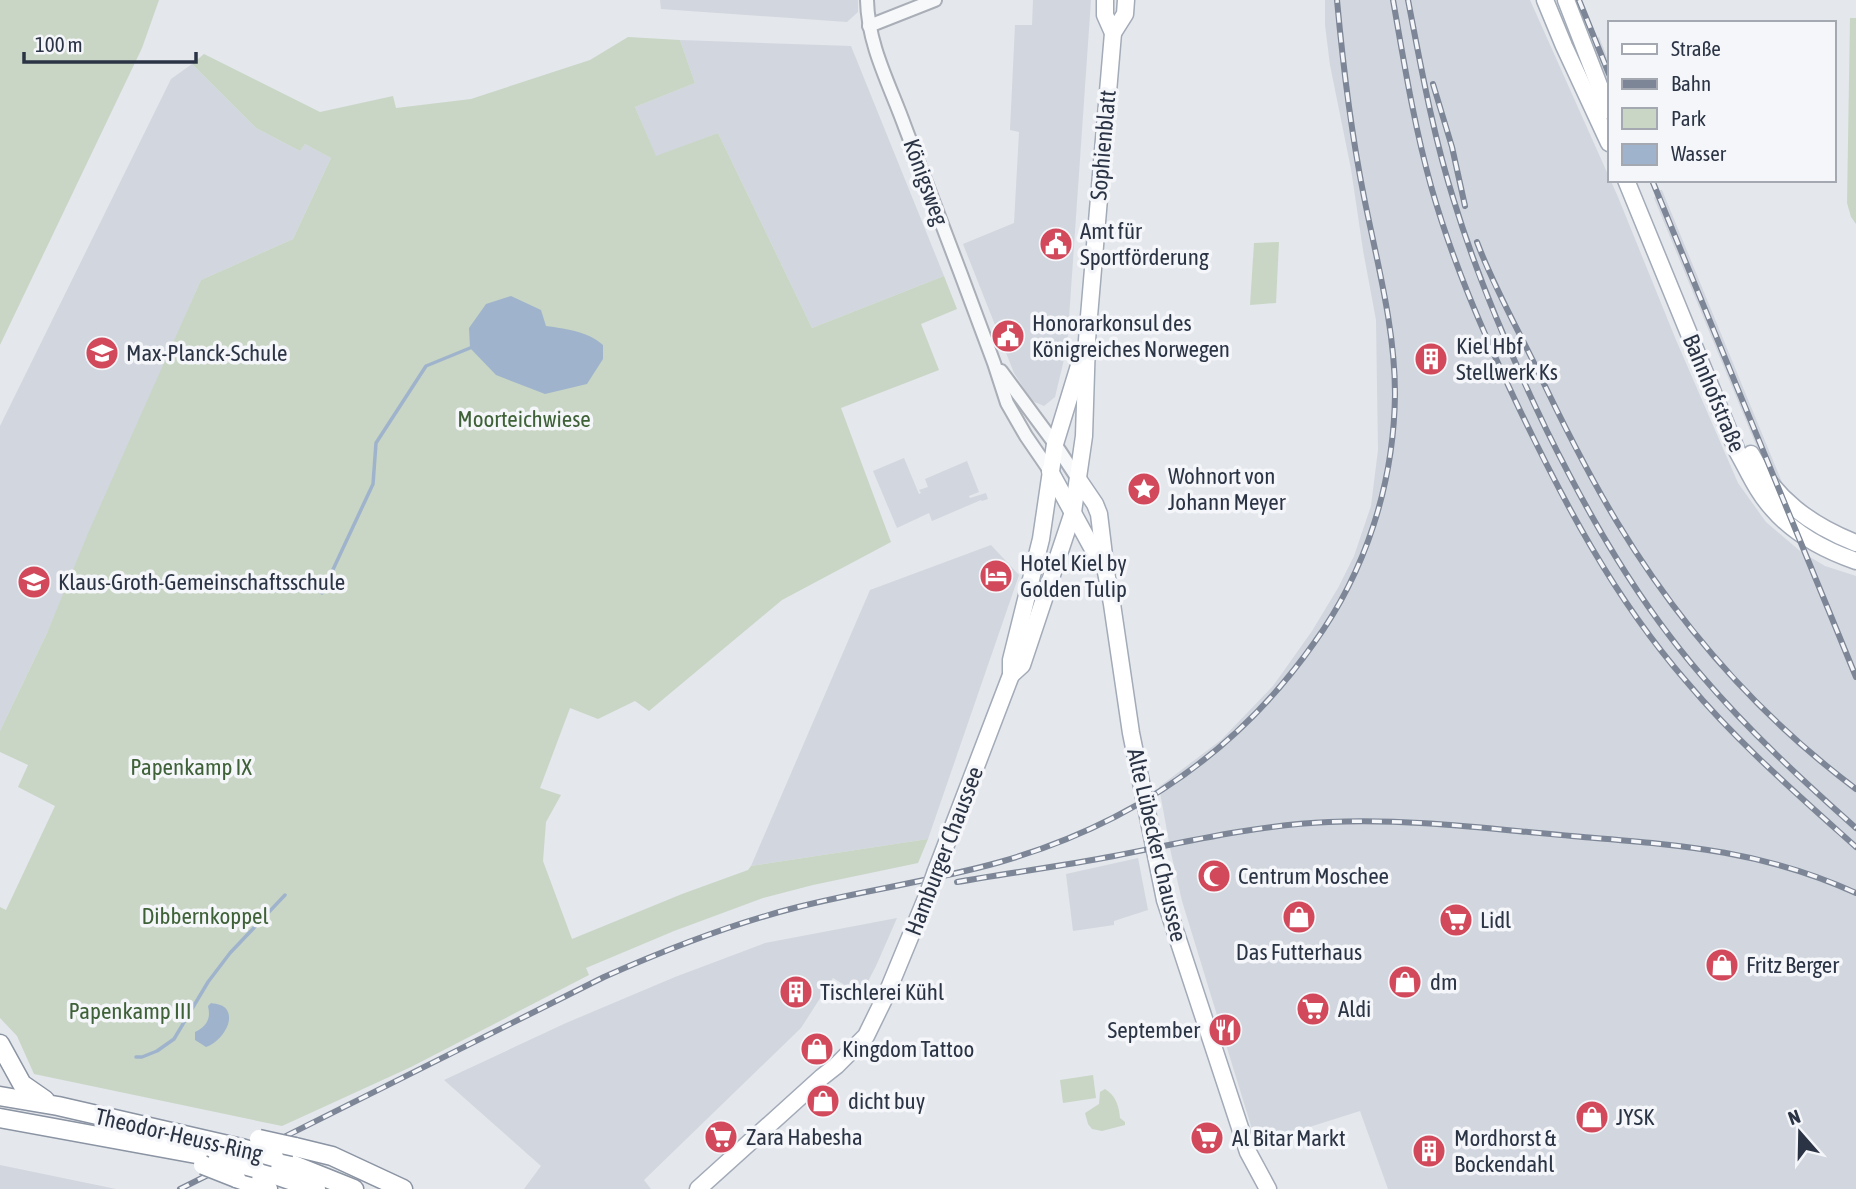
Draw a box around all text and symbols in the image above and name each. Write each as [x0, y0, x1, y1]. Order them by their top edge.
scale bar [24, 21, 196, 65]
legend [1608, 21, 1835, 182]
text: 100 m [35, 32, 83, 56]
text: Straße [1671, 36, 1721, 60]
text: Bahn [1671, 71, 1711, 95]
street label: Sophienblatt [1085, 89, 1121, 201]
text: Park [1671, 106, 1706, 130]
street label: Königsweg [898, 135, 954, 229]
text: Wasser [1671, 141, 1727, 165]
place label: Amt für Sportförderung [1080, 218, 1209, 270]
public building icon: Amt für Sportförderung [1037, 225, 1075, 263]
place label: Honorarkonsul des Königreiches Norwegen [1032, 310, 1230, 362]
public building icon: Honorarkonsul des Königreiches Norwegen [989, 317, 1027, 355]
street label: Bahnhofstraße [1678, 330, 1750, 456]
place label: Kiel Hbf Stellwerk Ks [1456, 333, 1558, 385]
school or university icon: Max-Planck-Schule [83, 334, 121, 372]
place label: Max-Planck-Schule [126, 340, 287, 366]
building icon: Kiel Hbf Stellwerk Ks [1412, 340, 1450, 378]
park label: Moorteichwiese [457, 406, 591, 432]
place label: Wohnort von Johann Meyer [1168, 463, 1287, 515]
place icon: Wohnort von Johann Meyer [1125, 470, 1163, 508]
place label: Hotel Kiel by Golden Tulip [1020, 550, 1127, 602]
hotel icon: Hotel Kiel by Golden Tulip [977, 557, 1015, 595]
school or university icon: Klaus-Groth-Gemeinschaftsschule [15, 563, 53, 601]
place label: Klaus-Groth-Gemeinschaftsschule [58, 569, 345, 595]
street label: Alte Lübecker Chaussee [1122, 746, 1192, 944]
park label: Papenkamp IX [130, 754, 252, 780]
street label: Hamburger Chaussee [900, 763, 988, 939]
mosque icon: Centrum Moschee [1195, 857, 1233, 895]
place label: Centrum Moschee [1238, 863, 1389, 889]
shop icon: Das Futterhaus [1280, 898, 1318, 936]
supermarket icon: Lidl [1437, 901, 1475, 939]
park label: Dibbernkoppel [141, 903, 269, 929]
place label: Lidl [1480, 907, 1511, 933]
place label: Das Futterhaus [1236, 939, 1362, 965]
shop icon: Fritz Berger [1703, 946, 1741, 984]
place label: Fritz Berger [1746, 952, 1840, 978]
shop icon: dm [1386, 963, 1424, 1001]
place label: dm [1430, 969, 1457, 995]
building icon: Tischlerei Kühl [777, 973, 815, 1011]
place label: Tischlerei Kühl [820, 979, 944, 1005]
supermarket icon: Aldi [1294, 990, 1332, 1028]
place label: Aldi [1338, 996, 1371, 1022]
park label: Papenkamp III [68, 998, 192, 1024]
restaurant icon: September [1206, 1011, 1244, 1049]
place label: September [1107, 1017, 1201, 1043]
shop icon: Kingdom Tattoo [798, 1030, 836, 1068]
place label: Kingdom Tattoo [842, 1036, 974, 1062]
shop icon: dicht buy [804, 1082, 842, 1120]
place label: dicht buy [848, 1088, 925, 1114]
shop icon: JYSK [1573, 1098, 1611, 1136]
north arrow [1765, 1098, 1835, 1168]
street label: Theodor-Heuss-Ring [93, 1103, 265, 1167]
place label: JYSK [1616, 1104, 1655, 1130]
text: N [1785, 1105, 1803, 1129]
supermarket icon: Zara Habesha [702, 1118, 740, 1156]
supermarket icon: Al Bitar Markt [1188, 1119, 1226, 1157]
place label: Zara Habesha [746, 1124, 863, 1150]
place label: Al Bitar Markt [1232, 1125, 1346, 1151]
place label: Mordhorst & Bockendahl [1454, 1125, 1557, 1177]
building icon: Mordhorst & Bockendahl [1410, 1132, 1448, 1170]

